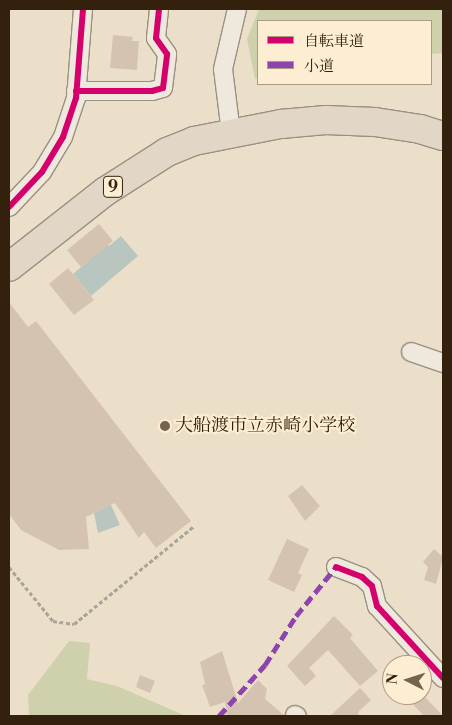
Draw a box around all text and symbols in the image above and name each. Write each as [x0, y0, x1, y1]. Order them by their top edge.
legend [257, 20, 432, 85]
text: 自転車道 [304, 32, 364, 51]
text: 小道 [304, 57, 334, 76]
road number: 9 [102, 173, 124, 200]
place label: 大船渡市立赤崎小学校 [175, 415, 355, 437]
marker: 大船渡市立赤崎小学校 [159, 420, 171, 432]
north arrow [382, 655, 432, 705]
text: N [384, 672, 403, 685]

